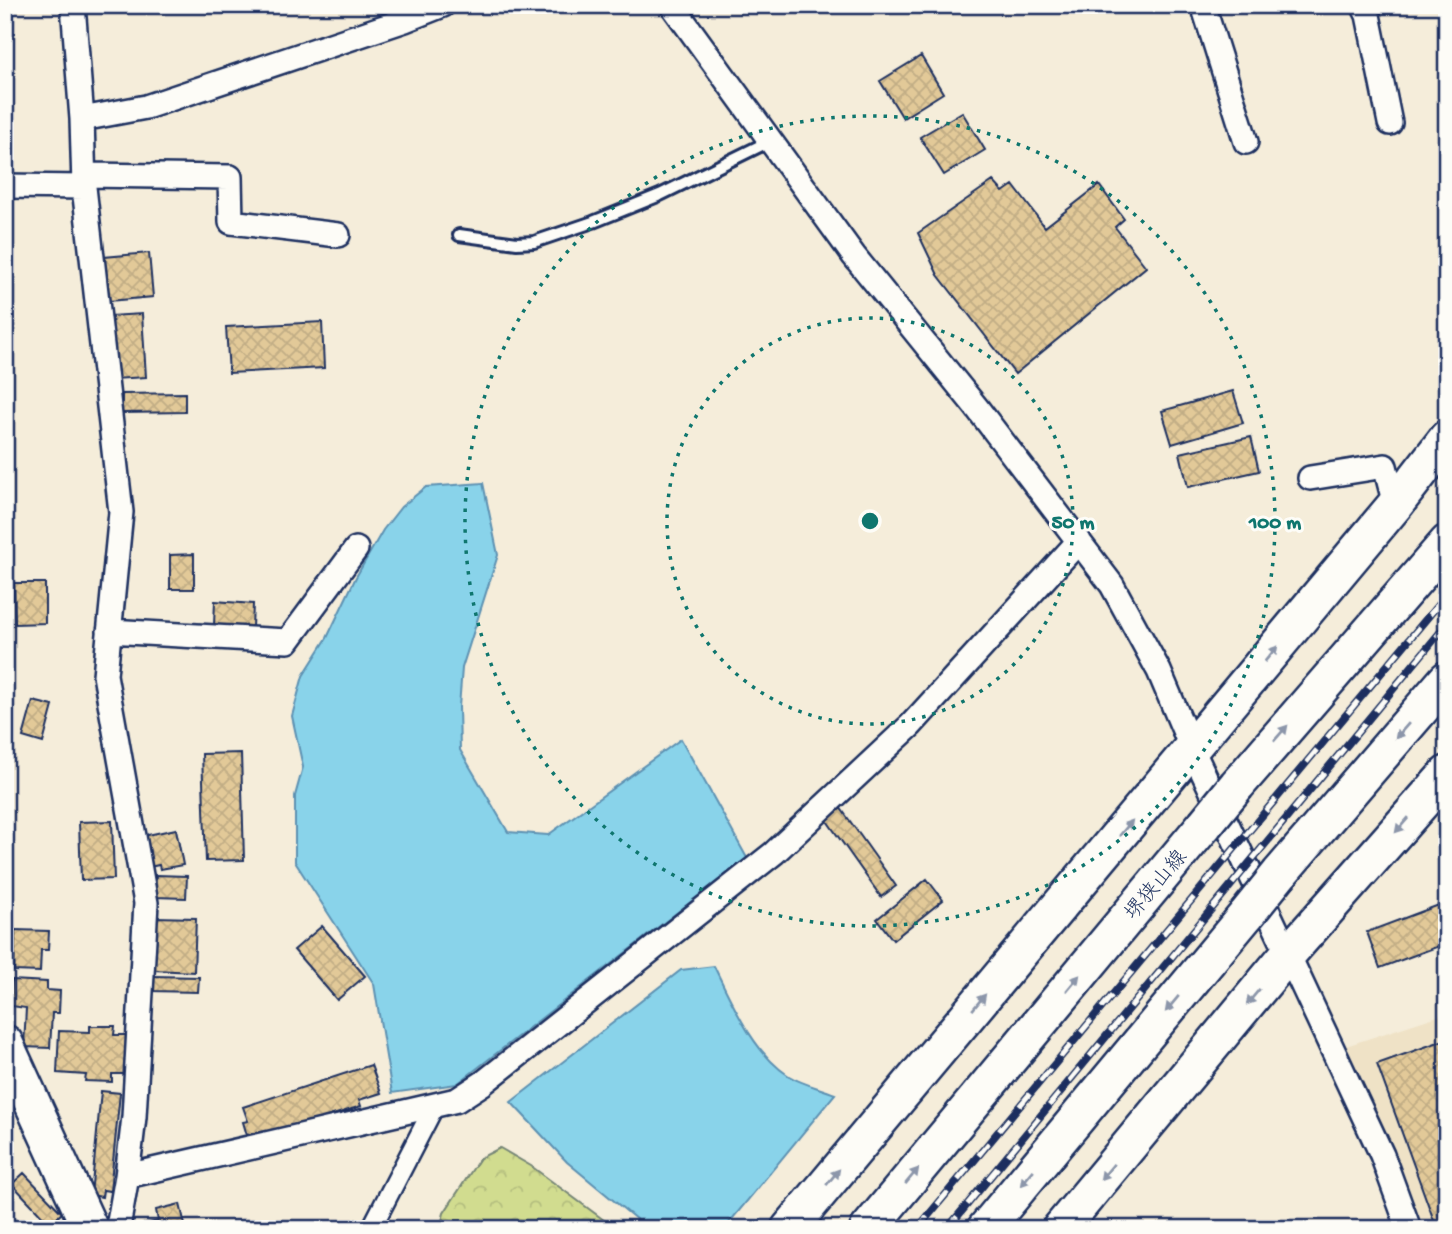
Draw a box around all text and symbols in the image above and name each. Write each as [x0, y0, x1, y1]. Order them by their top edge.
centre of rings [858, 509, 882, 533]
text: 50 m [1052, 512, 1095, 537]
text: 100 m [1248, 512, 1301, 537]
one-way arrow [1264, 645, 1279, 663]
one-way arrow [1394, 722, 1410, 740]
one-way arrow [1273, 724, 1289, 742]
one-way arrow [1395, 817, 1410, 834]
one-way arrow [1118, 820, 1133, 837]
street label: 堺狭山線 [1120, 845, 1194, 926]
one-way arrow [1065, 974, 1080, 991]
one-way arrow [1245, 988, 1260, 1006]
one-way arrow [971, 994, 986, 1011]
one-way arrow [1165, 994, 1180, 1012]
one-way arrow [1100, 1164, 1115, 1181]
one-way arrow [825, 1168, 840, 1185]
one-way arrow [904, 1168, 919, 1185]
one-way arrow [1020, 1170, 1035, 1187]

